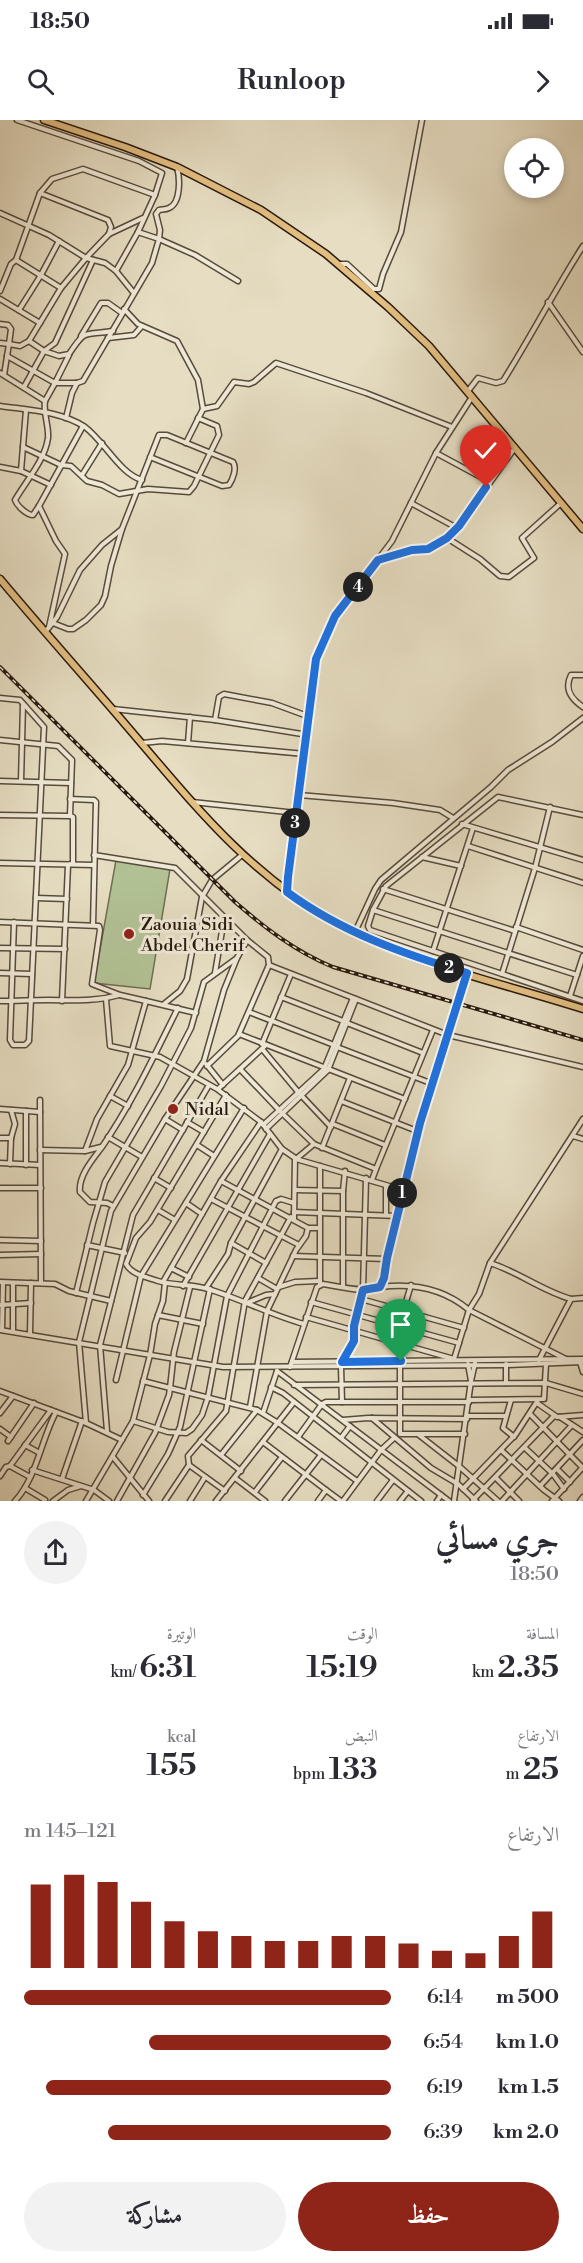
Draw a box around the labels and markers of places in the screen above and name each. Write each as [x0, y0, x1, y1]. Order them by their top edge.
pin [460, 425, 511, 487]
pin: 4 [343, 572, 373, 602]
pin: 3 [280, 808, 310, 838]
place label: Zaouia Sidi Abdel Cherif [140, 913, 246, 957]
marker: Zaouia Sidi Abdel Cherif [122, 927, 136, 941]
pin: 2 [434, 953, 464, 983]
place label: Nidal [185, 1098, 230, 1121]
marker: Nidal [166, 1102, 180, 1116]
pin: 1 [387, 1178, 417, 1208]
pin [375, 1299, 426, 1361]

